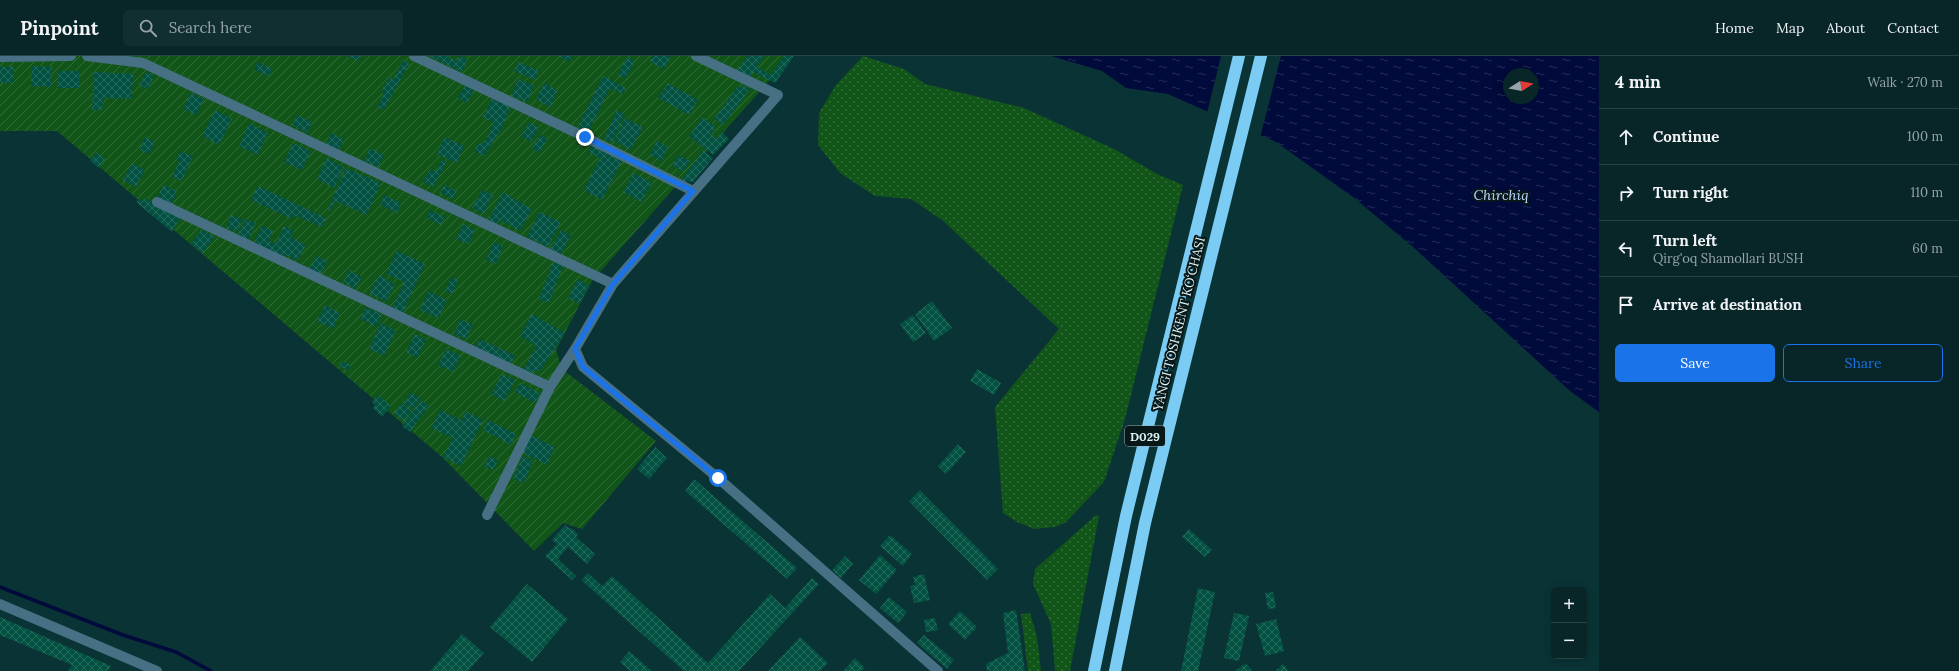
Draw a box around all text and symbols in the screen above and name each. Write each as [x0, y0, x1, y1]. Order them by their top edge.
search box [123, 10, 403, 46]
text: Pinpoint [20, 16, 99, 40]
icon: search [137, 17, 159, 39]
text: Search here [169, 18, 252, 37]
text: Home [1715, 19, 1754, 37]
text: Map [1776, 19, 1804, 37]
text: About [1826, 19, 1865, 37]
text: Contact [1887, 19, 1939, 37]
north arrow [1503, 68, 1539, 104]
text: 4 min [1615, 71, 1661, 93]
text: Walk · 270 m [1867, 74, 1943, 91]
icon: ahead [1615, 126, 1637, 148]
text: Continue [1653, 127, 1719, 146]
route end [576, 128, 594, 146]
text: 100 m [1907, 128, 1943, 145]
icon: right [1615, 182, 1637, 204]
text: Turn right [1653, 183, 1729, 202]
text: 110 m [1910, 184, 1943, 201]
water label: Chirchiq [1474, 186, 1528, 204]
text: Turn left [1653, 231, 1717, 250]
street label: YANGI TOSHKENT KO‘CHASI [1149, 235, 1209, 414]
icon: left [1615, 238, 1637, 260]
text: 60 m [1912, 240, 1943, 257]
text: Qirg'oq Shamollari BUSH [1653, 250, 1804, 267]
icon: arrive [1615, 294, 1637, 316]
text: Arrive at destination [1653, 295, 1802, 314]
button: Save [1615, 344, 1775, 382]
button: Share [1783, 344, 1943, 382]
road number: D029 [1125, 426, 1165, 446]
route start [709, 469, 727, 487]
map controls [1551, 587, 1587, 659]
button: + [1551, 587, 1587, 623]
button: − [1551, 623, 1587, 659]

